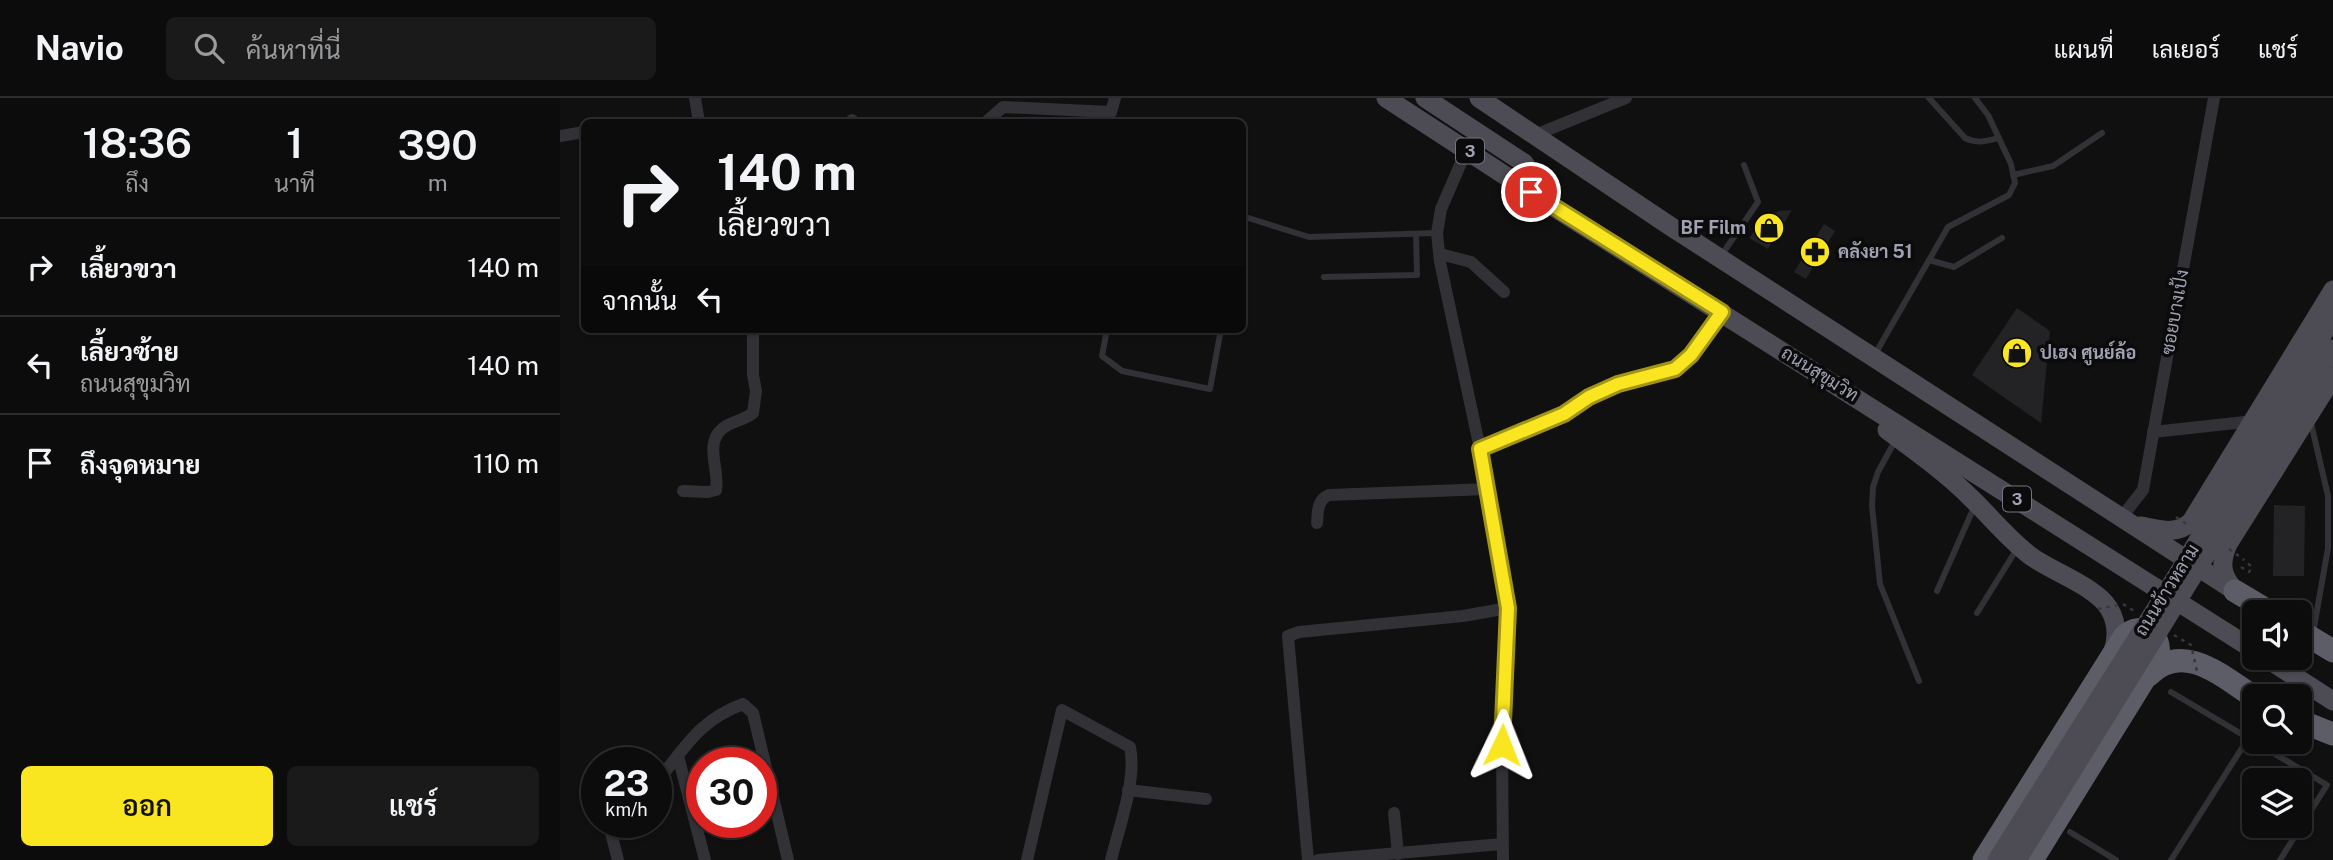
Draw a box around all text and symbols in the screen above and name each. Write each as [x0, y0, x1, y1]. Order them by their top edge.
search box [166, 17, 656, 80]
text: Navio [35, 29, 124, 67]
icon: search [190, 29, 228, 67]
text: ค้นหาที่นี่ [246, 34, 341, 65]
text: แผนที่ [2054, 35, 2114, 63]
text: เลเยอร์ [2152, 35, 2220, 63]
text: แชร์ [2258, 35, 2298, 63]
text: 18:36 [82, 118, 192, 167]
text: 1 [286, 118, 304, 167]
text: 390 [397, 120, 478, 169]
road number: 3 [1456, 138, 1484, 164]
text: 140 m [717, 143, 857, 201]
icon: right [602, 147, 693, 238]
pin [1501, 162, 1561, 222]
text: m [428, 169, 448, 196]
text: ถึง [125, 170, 149, 197]
text: นาที [274, 170, 315, 197]
icon: arrive [1512, 173, 1550, 211]
text: เลี้ยวขวา [717, 206, 831, 243]
shop icon: BF Film [1752, 211, 1786, 245]
place label: BF Film [1680, 217, 1746, 238]
pharmacy icon: คลังยา 51 [1798, 235, 1832, 269]
place label: คลังยา 51 [1838, 241, 1912, 262]
icon: right [21, 248, 59, 286]
text: 140 m [467, 252, 539, 283]
text: เลี้ยวขวา [80, 253, 177, 284]
street label: ซอยบางเป้ง [2157, 268, 2192, 356]
icon: left [691, 280, 729, 318]
text: จากนั้น [602, 285, 677, 316]
text: เลี้ยวซ้าย [80, 336, 179, 367]
shop icon: ปเฮง ศูนย์ล้อ [2000, 336, 2034, 370]
place label: ปเฮง ศูนย์ล้อ [2040, 340, 2136, 366]
street label: ถนนสุขุมวิท [1777, 342, 1863, 407]
icon: left [21, 346, 59, 384]
text: 140 m [467, 350, 539, 381]
text: ถนนสุขุมวิท [80, 370, 191, 397]
icon: arrive [21, 444, 59, 482]
text: 110 m [473, 448, 539, 479]
text: ถึงจุดหมาย [80, 449, 201, 480]
road number: 3 [2003, 486, 2031, 512]
street label: ถนนข้าวหลาม [2129, 540, 2203, 639]
map controls [2242, 600, 2312, 838]
button: sound [2242, 600, 2312, 670]
button: search [2242, 684, 2312, 754]
position arrow [1465, 708, 1539, 782]
speed limit sign: 30 [686, 747, 777, 838]
text: 23 [604, 763, 649, 804]
button: ออก [21, 766, 273, 846]
button: แชร์ [287, 766, 539, 846]
button: layers [2242, 768, 2312, 838]
text: km/h [605, 799, 648, 820]

